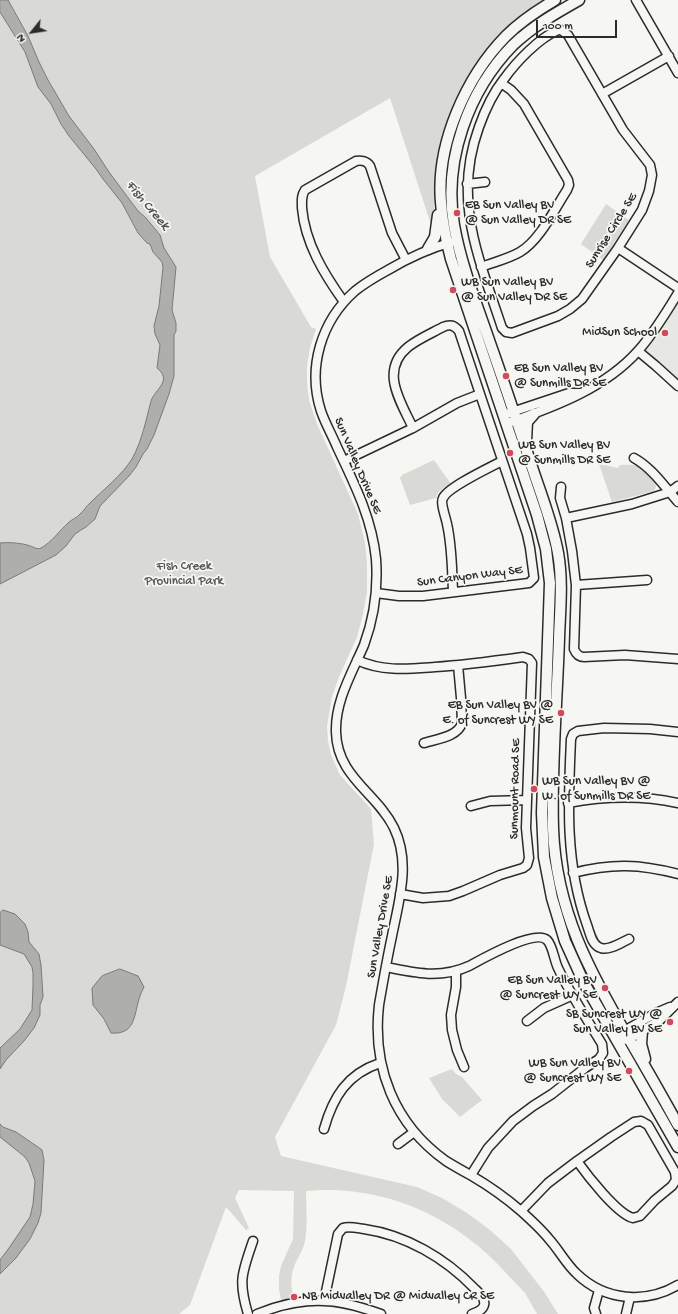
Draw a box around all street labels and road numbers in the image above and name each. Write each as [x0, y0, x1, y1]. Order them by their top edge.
street label: Sunrise Circle SE [583, 190, 641, 272]
street label: Sun Valley Drive SE [330, 415, 384, 517]
street label: Sun Canyon Way SE [416, 563, 524, 591]
street label: Sunmount Road SE [507, 739, 525, 839]
street label: Sun Valley Drive SE [364, 875, 398, 979]

